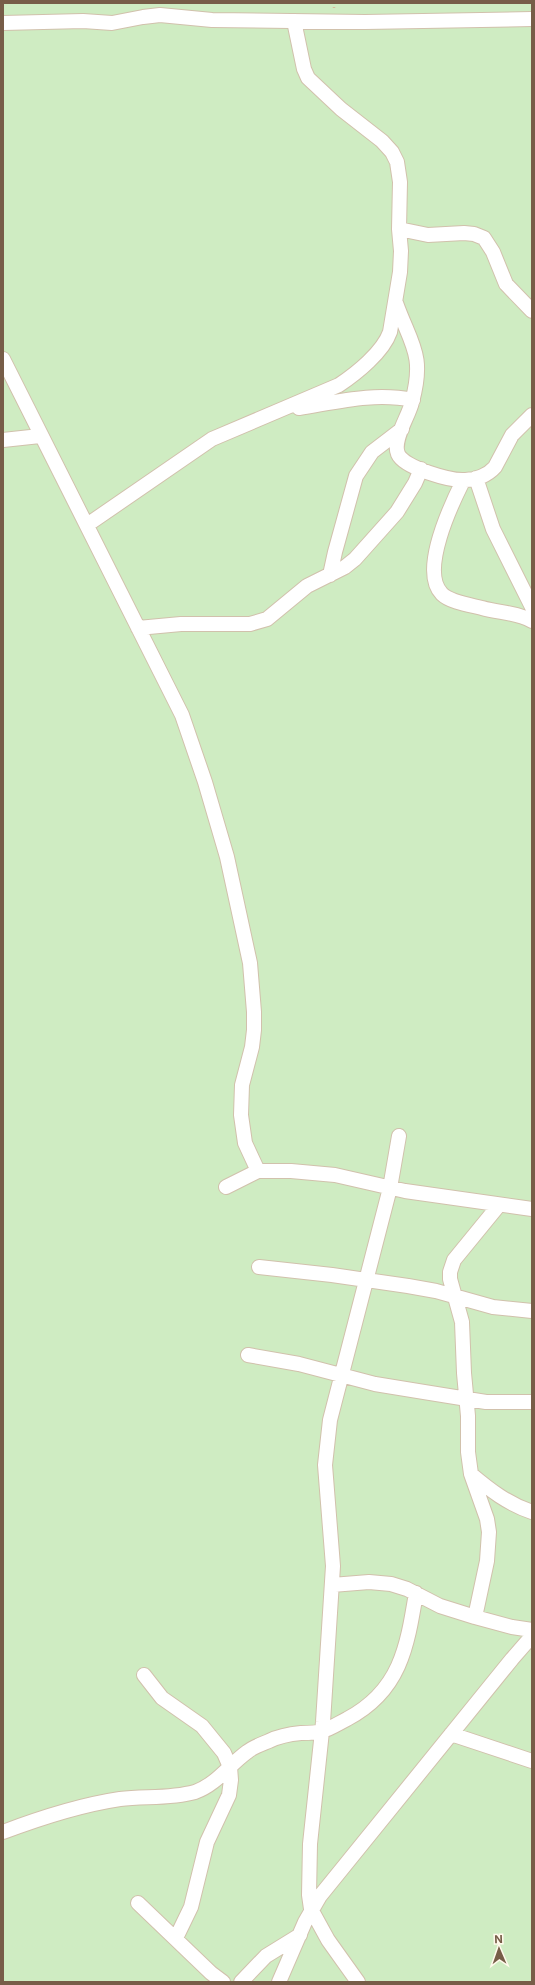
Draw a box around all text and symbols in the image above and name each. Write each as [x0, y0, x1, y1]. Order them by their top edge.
north arrow [479, 1929, 519, 1969]
text: N [494, 1932, 503, 1946]

